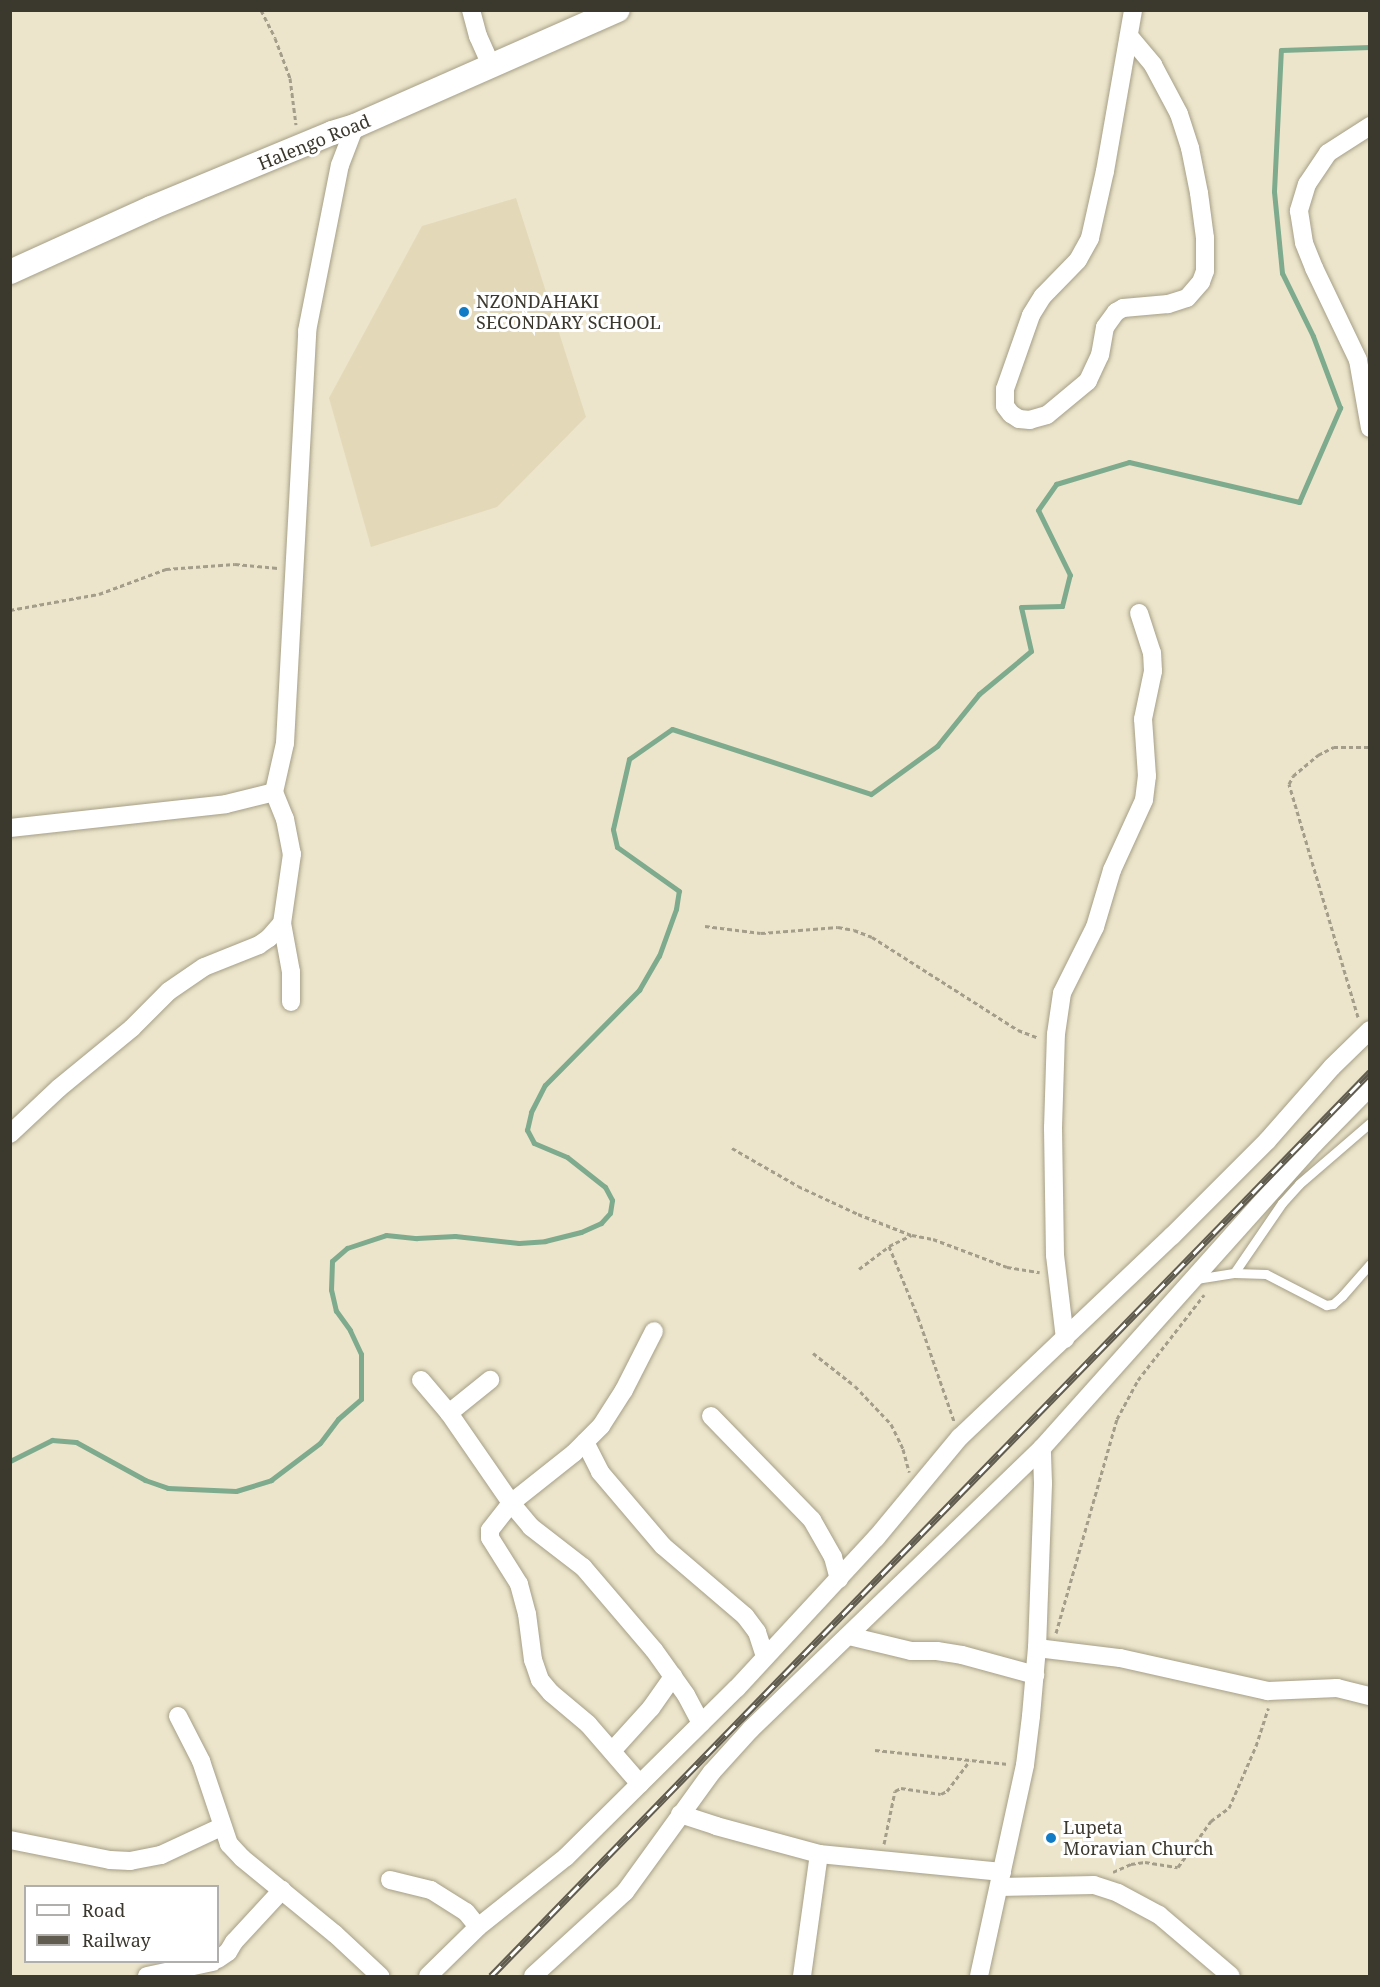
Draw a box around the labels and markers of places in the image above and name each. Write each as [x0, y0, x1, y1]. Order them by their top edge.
place label: NZONDAHAKI SECONDARY SCHOOL [476, 291, 661, 334]
marker: NZONDAHAKI SECONDARY SCHOOL [457, 305, 471, 319]
place label: Lupeta Moravian Church [1063, 1817, 1214, 1860]
marker: Lupeta Moravian Church [1044, 1831, 1058, 1845]

